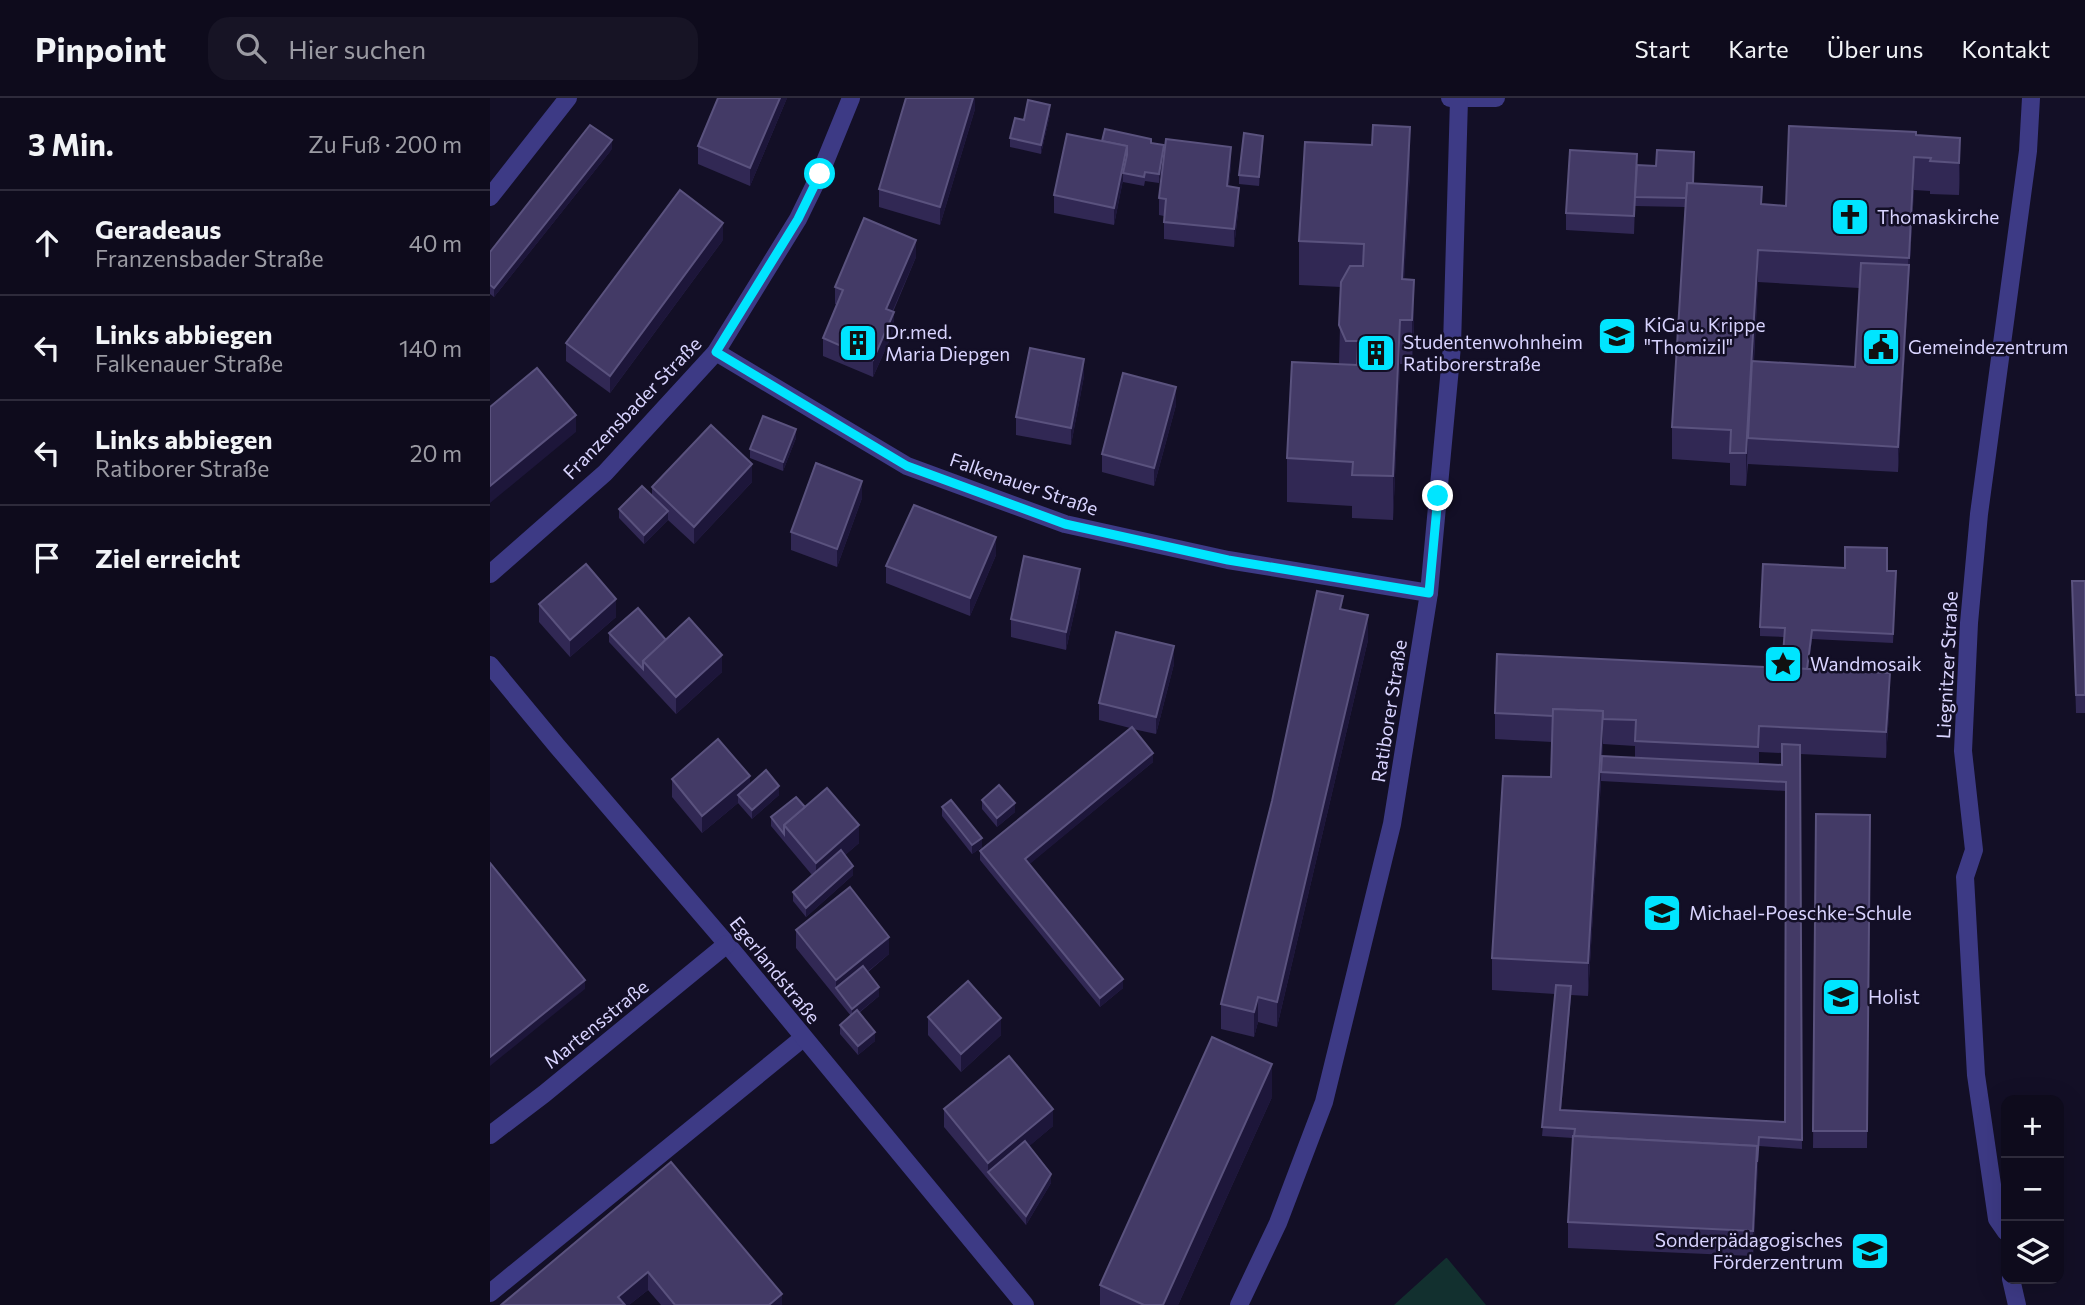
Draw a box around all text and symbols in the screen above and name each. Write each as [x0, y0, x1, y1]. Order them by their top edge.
search box [208, 17, 698, 80]
text: Pinpoint [35, 28, 166, 69]
icon: search [232, 29, 270, 67]
text: Hier suchen [288, 33, 426, 64]
text: Start [1635, 34, 1690, 63]
text: Karte [1728, 34, 1789, 63]
text: Über uns [1827, 34, 1923, 63]
text: Kontakt [1961, 34, 2050, 63]
text: 3 Min. [28, 125, 114, 162]
text: Zu Fuß · 200 m [308, 130, 462, 158]
route start [804, 158, 835, 189]
church icon: Thomaskirche [1829, 196, 1871, 238]
place label: Thomaskirche [1877, 205, 1999, 228]
text: Geradeaus [95, 213, 221, 244]
icon: ahead [28, 224, 66, 262]
text: 40 m [409, 229, 462, 257]
text: Franzensbader Straße [95, 244, 324, 272]
place label: KiGa u. Krippe "Thomizil" [1644, 313, 1766, 358]
school or university icon: KiGa u. Krippe "Thomizil" [1596, 315, 1638, 357]
text: Links abbiegen [95, 318, 273, 349]
place label: Dr.med. Maria Diepgen [885, 320, 1010, 365]
building icon: Dr.med. Maria Diepgen [837, 322, 879, 364]
public building icon: Gemeindezentrum [1860, 326, 1902, 368]
icon: left [28, 329, 66, 367]
place label: Studentenwohnheim Ratiborerstraße [1403, 330, 1583, 375]
street label: Franzensbader Straße [558, 332, 706, 484]
building icon: Studentenwohnheim Ratiborerstraße [1355, 332, 1397, 374]
text: 140 m [399, 334, 462, 362]
place label: Gemeindezentrum [1908, 335, 2068, 358]
text: Falkenauer Straße [95, 349, 283, 377]
text: Links abbiegen [95, 423, 273, 454]
icon: left [28, 434, 66, 472]
text: 20 m [410, 439, 462, 467]
street label: Falkenauer Straße [947, 447, 1101, 520]
text: Ratiborer Straße [95, 454, 269, 482]
route end [1422, 480, 1453, 511]
icon: arrive [28, 539, 66, 577]
text: Ziel erreicht [95, 542, 240, 573]
street label: Liegnitzer Straße [1931, 591, 1962, 739]
street label: Ratiborer Straße [1366, 638, 1411, 784]
place icon: Wandmosaik [1762, 643, 1804, 685]
place label: Wandmosaik [1810, 652, 1922, 675]
school or university icon: Michael-Poeschke-Schule [1641, 892, 1683, 934]
place label: Michael-Poeschke-Schule [1689, 901, 1912, 924]
street label: Egerlandstraße [725, 912, 826, 1028]
street label: Martensstraße [539, 974, 653, 1073]
school or university icon: Holist [1820, 976, 1862, 1018]
place label: Holist [1868, 985, 1920, 1008]
map controls [2001, 1095, 2064, 1284]
button: + [2001, 1095, 2064, 1158]
button: − [2001, 1158, 2064, 1221]
button: layers [2001, 1221, 2064, 1284]
place label: Sonderpädagogisches Förderzentrum [1655, 1228, 1843, 1273]
school or university icon: Sonderpädagogisches Förderzentrum [1849, 1230, 1891, 1272]

